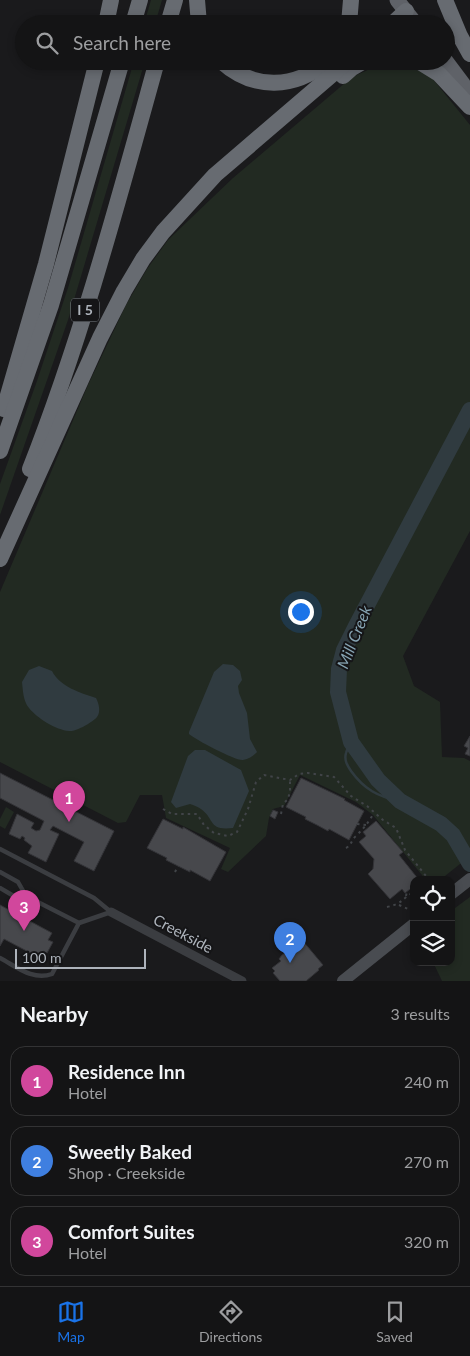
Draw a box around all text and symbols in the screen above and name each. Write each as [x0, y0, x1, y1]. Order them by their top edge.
search box [15, 15, 455, 70]
icon: search [33, 29, 61, 57]
text: Search here [73, 31, 171, 54]
road number: I 5 [71, 298, 99, 322]
your location [288, 599, 314, 625]
water label: Mill Creek [332, 602, 375, 671]
pin: 1 [53, 781, 85, 822]
map controls [410, 876, 455, 966]
button: locate [410, 876, 455, 921]
pin: 3 [8, 890, 40, 931]
street label: Creekside [151, 910, 216, 956]
button: layers [410, 921, 455, 966]
pin: 2 [274, 922, 306, 963]
scale bar [15, 946, 146, 969]
text: 100 m [22, 949, 61, 966]
text: Nearby [20, 1001, 88, 1026]
text: 3 results [390, 1004, 450, 1023]
text: Residence Inn [68, 1060, 185, 1083]
text: 1 [32, 1072, 42, 1091]
text: 240 m [404, 1072, 449, 1091]
text: Hotel [68, 1083, 107, 1102]
text: Sweetly Baked [68, 1140, 192, 1163]
text: 2 [32, 1152, 42, 1171]
text: 270 m [404, 1152, 449, 1171]
text: Shop · Creekside [68, 1163, 185, 1182]
text: Comfort Suites [68, 1220, 195, 1243]
text: 3 [32, 1232, 42, 1251]
text: 320 m [404, 1232, 449, 1251]
text: Hotel [68, 1243, 107, 1262]
tab: Map [57, 1298, 85, 1345]
tab: Directions [199, 1298, 262, 1345]
tab: Saved [376, 1298, 413, 1345]

